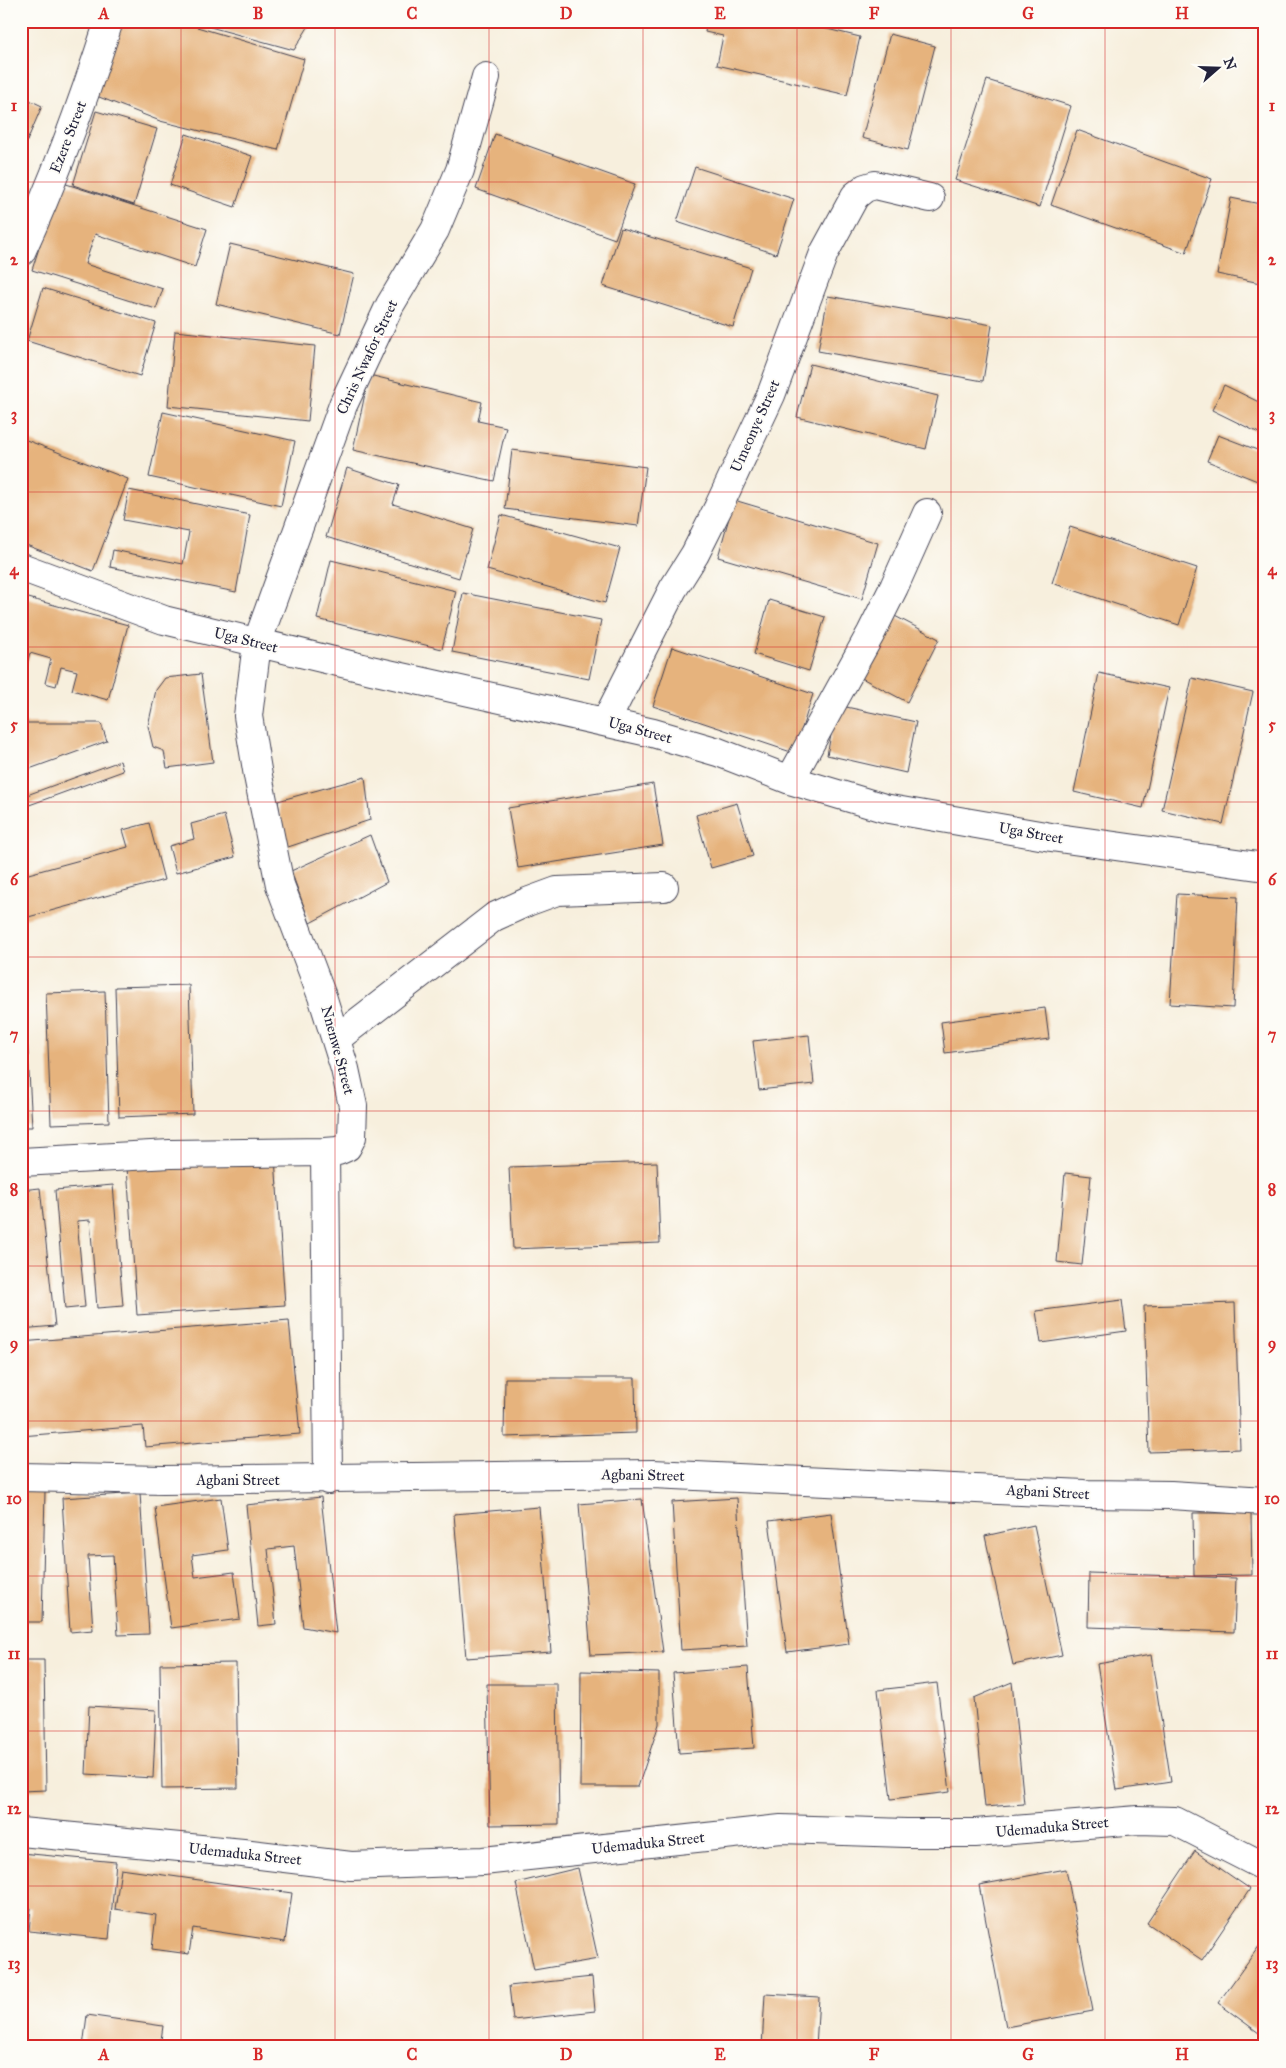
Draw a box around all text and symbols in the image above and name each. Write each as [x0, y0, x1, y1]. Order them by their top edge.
text: A [98, 4, 110, 23]
text: B [253, 4, 263, 23]
text: C [407, 4, 418, 23]
text: D [560, 4, 573, 23]
text: E [714, 4, 726, 23]
text: F [869, 4, 880, 23]
text: G [1022, 4, 1034, 23]
text: H [1175, 4, 1189, 23]
north arrow [1194, 42, 1244, 92]
text: N [1220, 55, 1240, 72]
text: 1 [11, 96, 18, 115]
text: 1 [1269, 96, 1276, 115]
street label: Ezere Street [46, 98, 90, 176]
text: 2 [10, 250, 19, 269]
text: 2 [1268, 250, 1277, 269]
street label: Chris Nwafor Street [333, 296, 402, 417]
street label: Umeonye Street [727, 376, 784, 475]
text: 3 [11, 405, 17, 425]
text: 3 [1269, 405, 1275, 425]
text: 4 [10, 560, 20, 580]
text: 4 [1268, 560, 1278, 580]
street label: Uga Street [212, 623, 281, 657]
street label: Uga Street [606, 713, 675, 747]
text: 5 [10, 715, 18, 734]
text: 5 [1268, 715, 1276, 734]
street label: Uga Street [997, 818, 1065, 848]
text: 6 [10, 870, 19, 889]
text: 6 [1268, 870, 1277, 889]
street label: Nnenwe Street [318, 1004, 359, 1097]
text: 7 [10, 1025, 19, 1044]
text: 7 [1268, 1025, 1277, 1044]
text: 8 [10, 1180, 18, 1199]
text: 8 [1268, 1180, 1276, 1199]
text: 9 [10, 1334, 18, 1354]
text: 9 [1268, 1334, 1276, 1354]
street label: Agbani Street [600, 1465, 686, 1485]
street label: Agbani Street [195, 1471, 280, 1489]
street label: Agbani Street [1005, 1481, 1091, 1503]
text: 10 [6, 1489, 22, 1508]
text: 10 [1264, 1489, 1280, 1508]
text: 11 [8, 1644, 21, 1663]
text: 11 [1266, 1644, 1279, 1663]
text: 12 [7, 1799, 22, 1818]
text: 12 [1265, 1799, 1280, 1818]
street label: Udemaduka Street [995, 1813, 1110, 1841]
street label: Udemaduka Street [591, 1828, 706, 1858]
street label: Udemaduka Street [188, 1839, 303, 1869]
text: 13 [8, 1954, 20, 1974]
text: 13 [1266, 1954, 1278, 1974]
text: A [98, 2045, 110, 2064]
text: B [253, 2045, 263, 2064]
text: C [407, 2045, 418, 2064]
text: D [560, 2045, 573, 2064]
text: E [714, 2045, 726, 2064]
text: F [869, 2045, 880, 2064]
text: G [1022, 2045, 1034, 2064]
text: H [1175, 2045, 1189, 2064]

